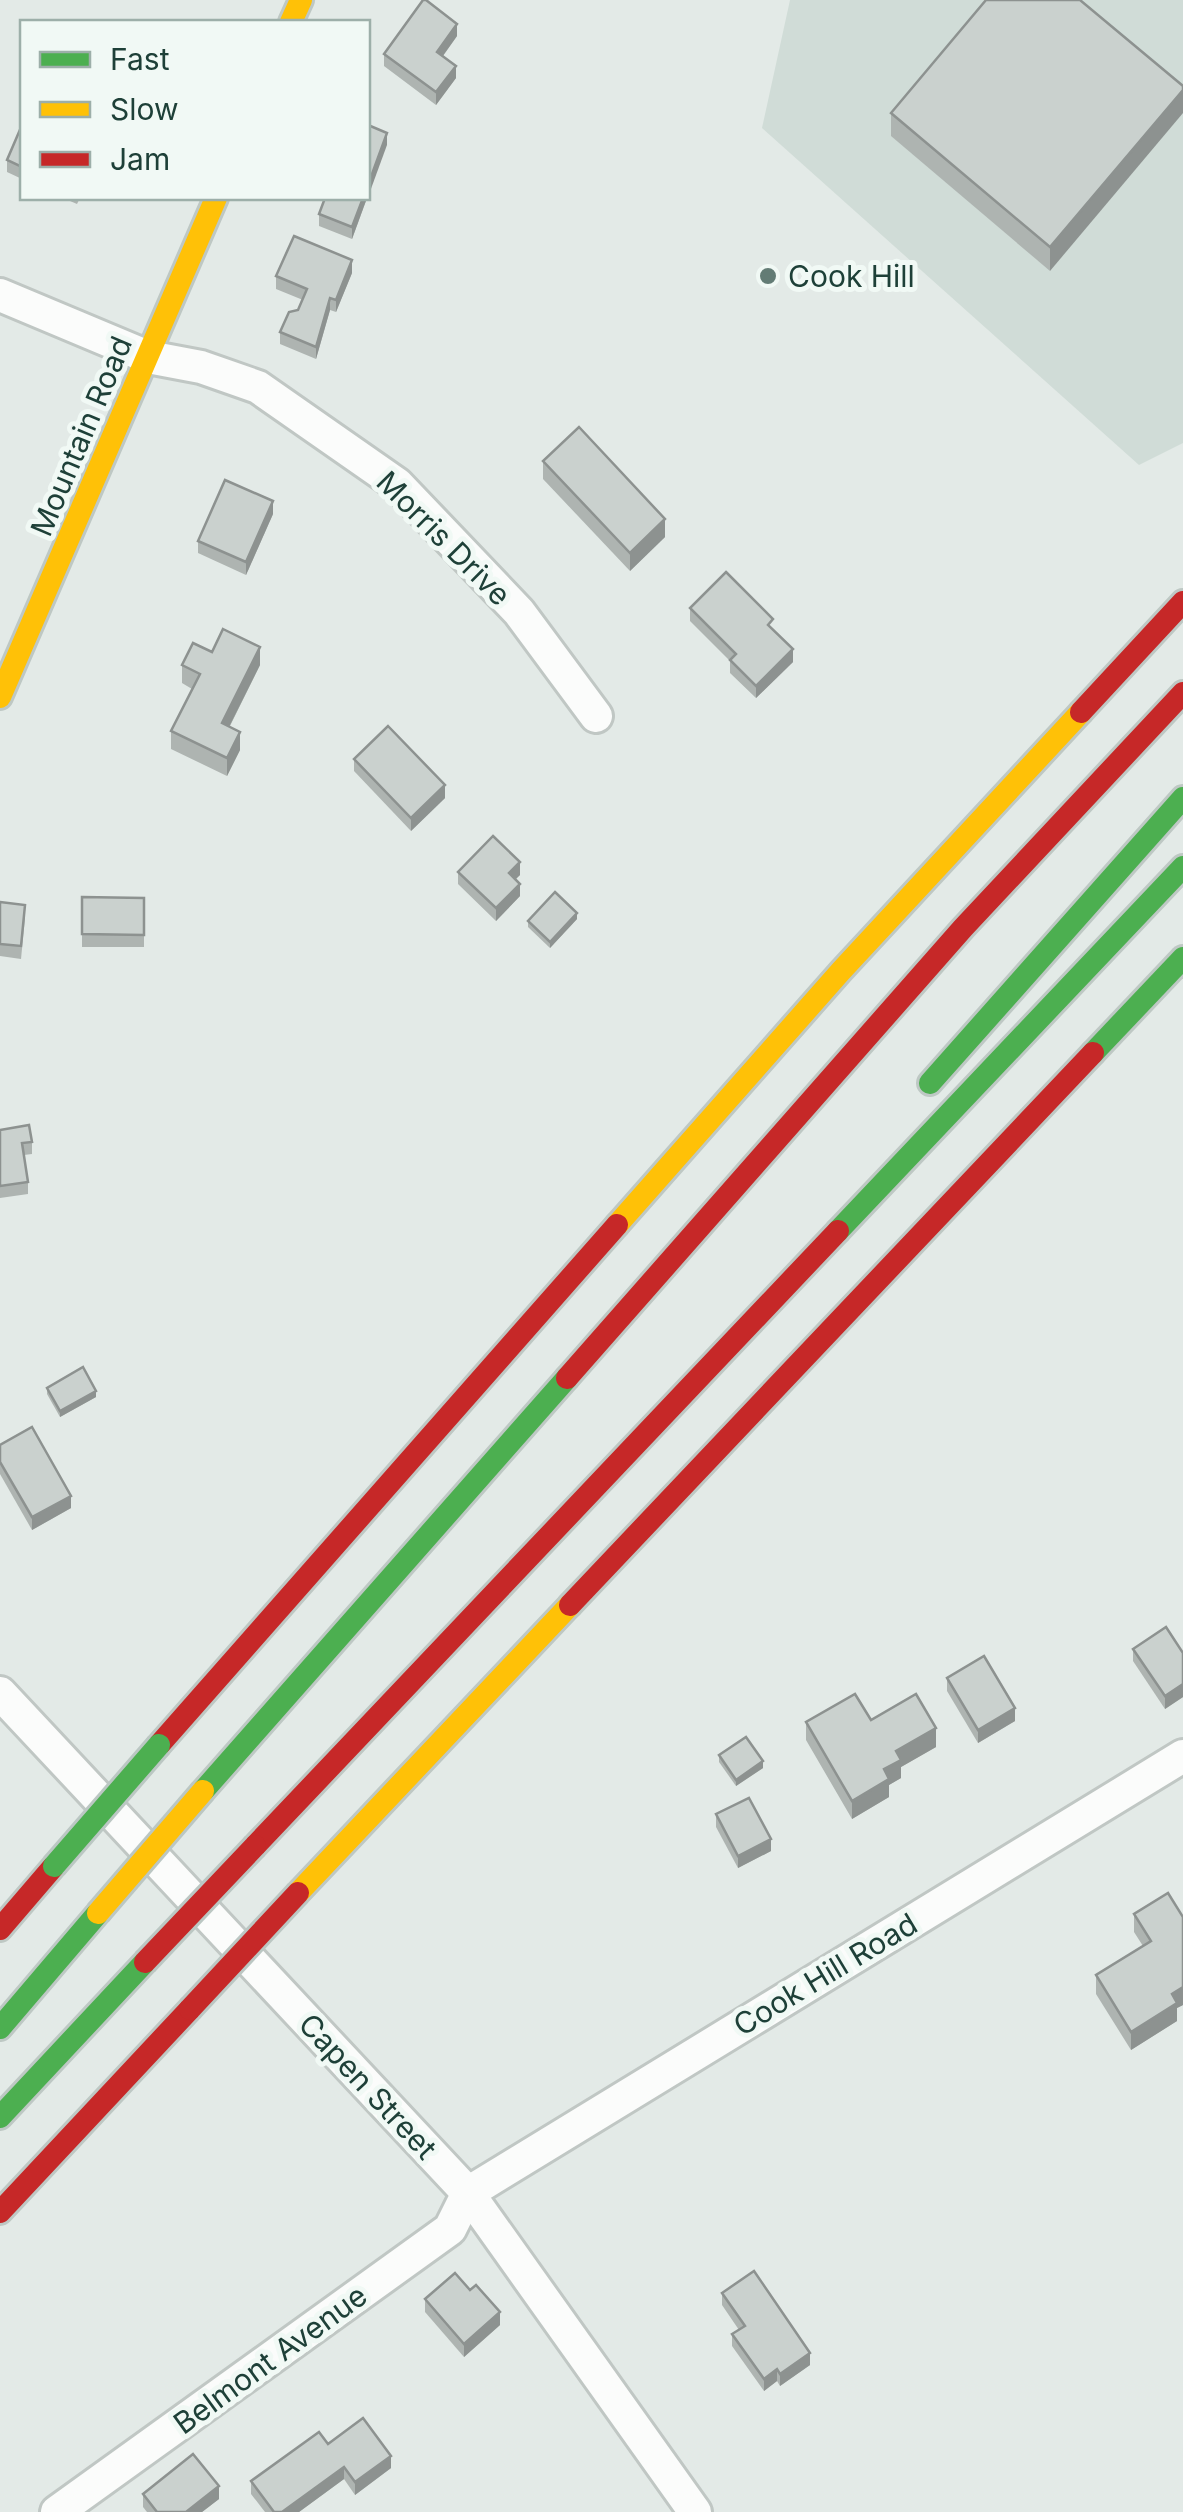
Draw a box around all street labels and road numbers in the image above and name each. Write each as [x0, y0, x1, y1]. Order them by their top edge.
street label: Mountain Road [23, 331, 139, 541]
street label: Morris Drive [370, 464, 518, 612]
street label: Cook Hill Road [727, 1905, 923, 2043]
street label: Capen Street [292, 2006, 445, 2166]
street label: Belmont Avenue [166, 2277, 374, 2441]

